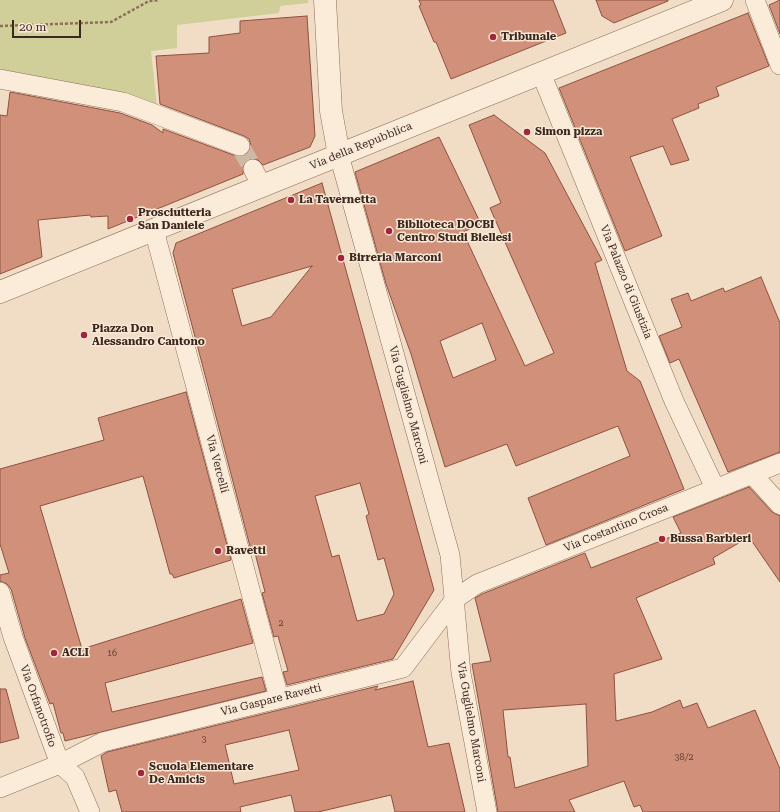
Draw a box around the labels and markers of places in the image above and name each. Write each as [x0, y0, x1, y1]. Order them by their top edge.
place label: Tribunale [501, 30, 556, 44]
marker: Tribunale [488, 32, 498, 42]
place label: Simon pizza [535, 125, 602, 139]
marker: Simon pizza [522, 127, 532, 137]
place label: La Tavernetta [299, 193, 376, 207]
marker: La Tavernetta [286, 195, 296, 205]
place label: Prosciutteria San Daniele [138, 206, 211, 232]
marker: Prosciutteria San Daniele [125, 214, 135, 224]
place label: Biblioteca DOCBI Centro Studi Biellesi [397, 218, 511, 244]
marker: Biblioteca DOCBI Centro Studi Biellesi [384, 226, 394, 236]
place label: Birreria Marconi [349, 251, 441, 265]
marker: Birreria Marconi [336, 253, 346, 263]
place label: Piazza Don Alessandro Cantono [92, 322, 205, 348]
marker: Piazza Don Alessandro Cantono [79, 330, 89, 340]
place label: Bussa Barbieri [670, 532, 751, 546]
marker: Bussa Barbieri [657, 534, 667, 544]
place label: Ravetti [226, 544, 266, 558]
marker: Ravetti [213, 546, 223, 556]
place label: ACLI [62, 646, 89, 660]
marker: ACLI [49, 648, 59, 658]
place label: Scuola Elementare De Amicis [149, 760, 254, 786]
marker: Scuola Elementare De Amicis [136, 768, 146, 778]

